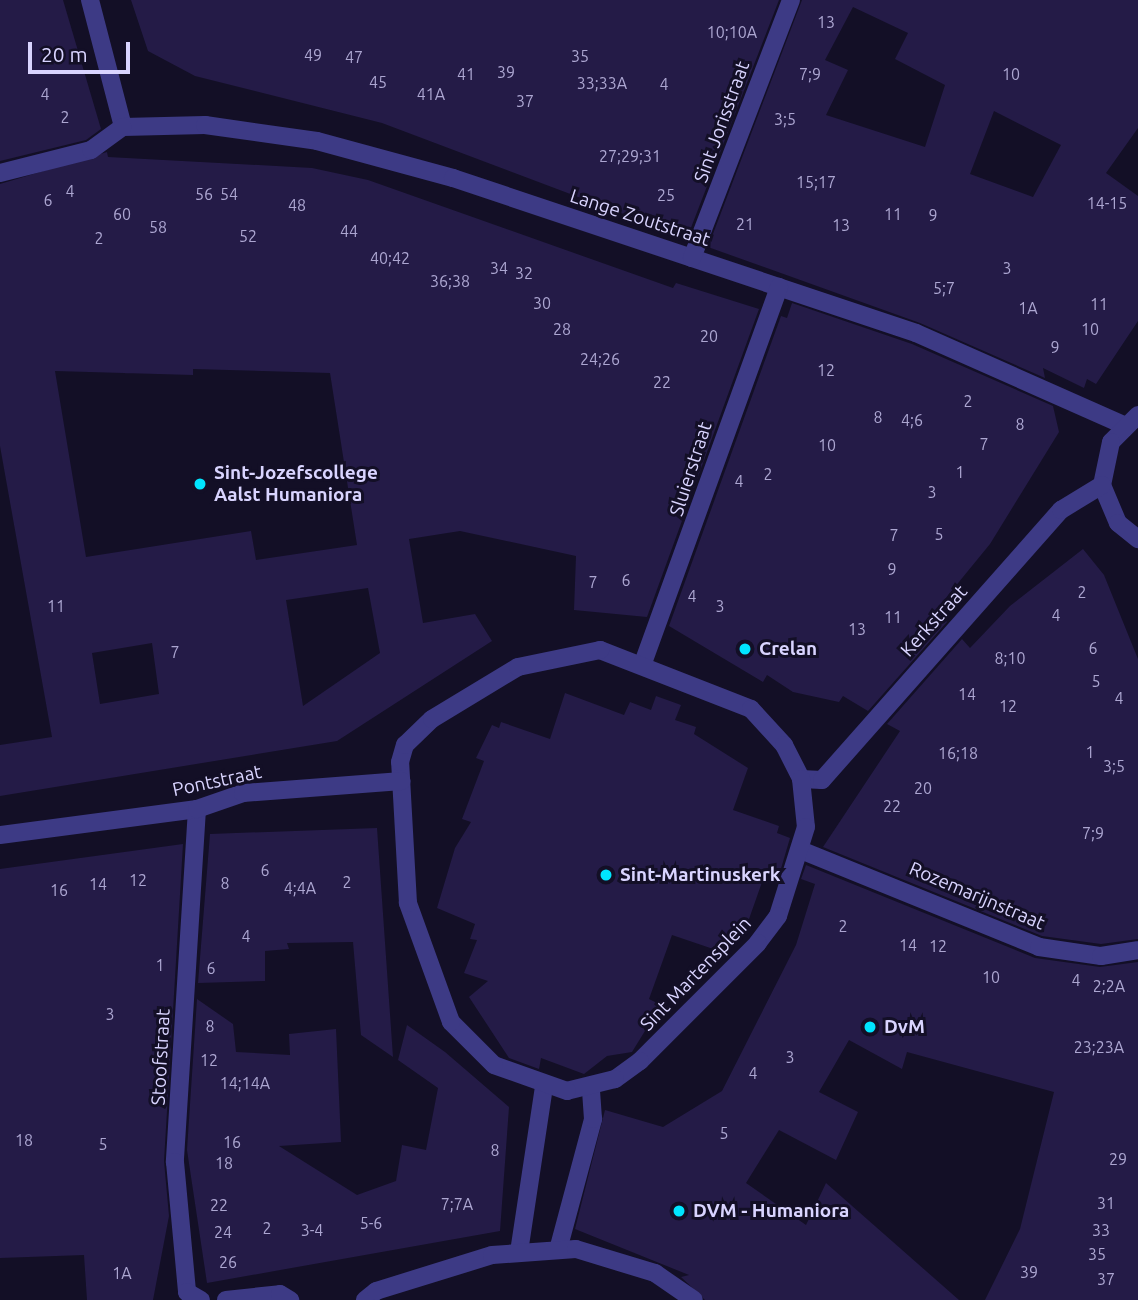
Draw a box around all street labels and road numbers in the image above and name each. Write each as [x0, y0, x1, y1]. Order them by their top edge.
street label: Sint Jorisstraat [689, 58, 755, 186]
street label: Lange Zoutstraat [567, 185, 713, 251]
street label: Sluierstraat [665, 419, 717, 519]
street label: Kerkstraat [896, 580, 972, 662]
street label: Pontstraat [170, 760, 264, 802]
street label: Rozemarijnstraat [906, 857, 1048, 935]
street label: Sint Martensplein [636, 912, 756, 1036]
street label: Stoofstraat [147, 1008, 175, 1106]

